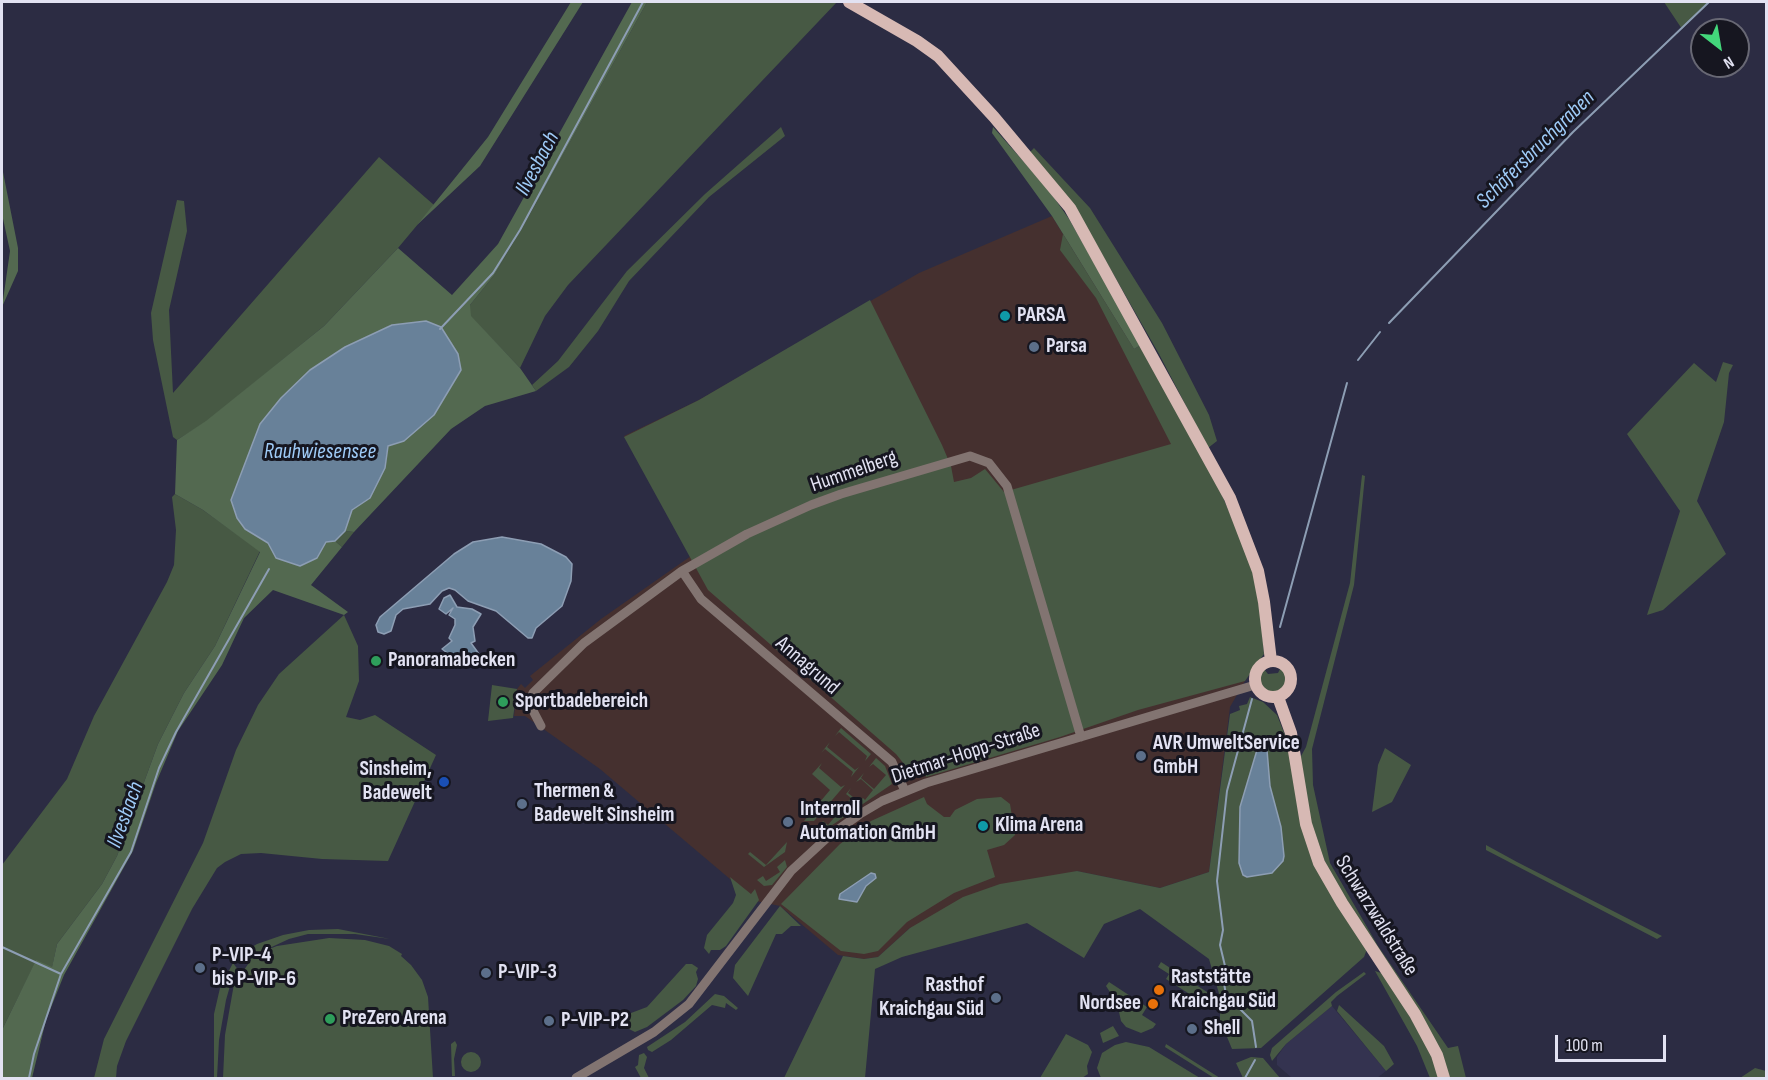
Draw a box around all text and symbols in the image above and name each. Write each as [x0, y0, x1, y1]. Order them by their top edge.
north arrow [1690, 18, 1750, 78]
text: N [1720, 52, 1737, 72]
water label: Schäfersbruchgraben [1471, 85, 1601, 215]
water label: Ilvesbach [510, 128, 566, 200]
place label: PARSA [1017, 303, 1065, 329]
marker: PARSA [998, 309, 1012, 323]
place label: Parsa [1046, 334, 1087, 360]
marker: Parsa [1027, 340, 1041, 354]
water label: Rauhwiesensee [264, 439, 376, 465]
street label: Hummelberg [807, 445, 901, 499]
street label: Annagrund [770, 631, 844, 701]
place label: Panoramabecken [388, 648, 515, 674]
marker: Panoramabecken [369, 654, 383, 668]
place label: Sportbadebereich [515, 689, 648, 715]
marker: Sportbadebereich [496, 695, 510, 709]
street label: Dietmar-Hopp-Straße [888, 718, 1044, 790]
place label: AVR UmweltService GmbH [1153, 731, 1300, 781]
marker: AVR UmweltService GmbH [1134, 749, 1148, 763]
place label: Sinsheim, Badewelt [359, 757, 432, 807]
marker: Sinsheim, Badewelt [437, 775, 451, 789]
water label: Ilvesbach [102, 778, 150, 852]
place label: Thermen & Badewelt Sinsheim [534, 779, 674, 829]
marker: Thermen & Badewelt Sinsheim [515, 797, 529, 811]
place label: Interroll Automation GmbH [800, 797, 936, 847]
place label: Klima Arena [995, 813, 1083, 839]
marker: Interroll Automation GmbH [781, 815, 795, 829]
marker: Klima Arena [976, 819, 990, 833]
street label: Schwarzwaldstraße [1329, 851, 1423, 981]
place label: P-VIP-4 bis P-VIP-6 [212, 943, 296, 993]
place label: P-VIP-3 [498, 960, 557, 986]
marker: P-VIP-4 bis P-VIP-6 [193, 961, 207, 975]
place label: Raststätte Kraichgau Süd [1171, 965, 1276, 1015]
marker: P-VIP-3 [479, 966, 493, 980]
place label: Rasthof Kraichgau Süd [879, 973, 984, 1023]
marker: Raststätte Kraichgau Süd [1152, 983, 1166, 997]
marker: Rasthof Kraichgau Süd [989, 991, 1003, 1005]
place label: Nordsee [1079, 991, 1141, 1017]
marker: Nordsee [1146, 997, 1160, 1011]
place label: PreZero Arena [342, 1006, 447, 1032]
place label: P-VIP-P2 [561, 1008, 629, 1034]
marker: PreZero Arena [323, 1012, 337, 1026]
marker: P-VIP-P2 [542, 1014, 556, 1028]
place label: Shell [1204, 1016, 1240, 1042]
marker: Shell [1185, 1022, 1199, 1036]
scale bar [1558, 1023, 1669, 1061]
text: 100 m [1566, 1035, 1603, 1056]

